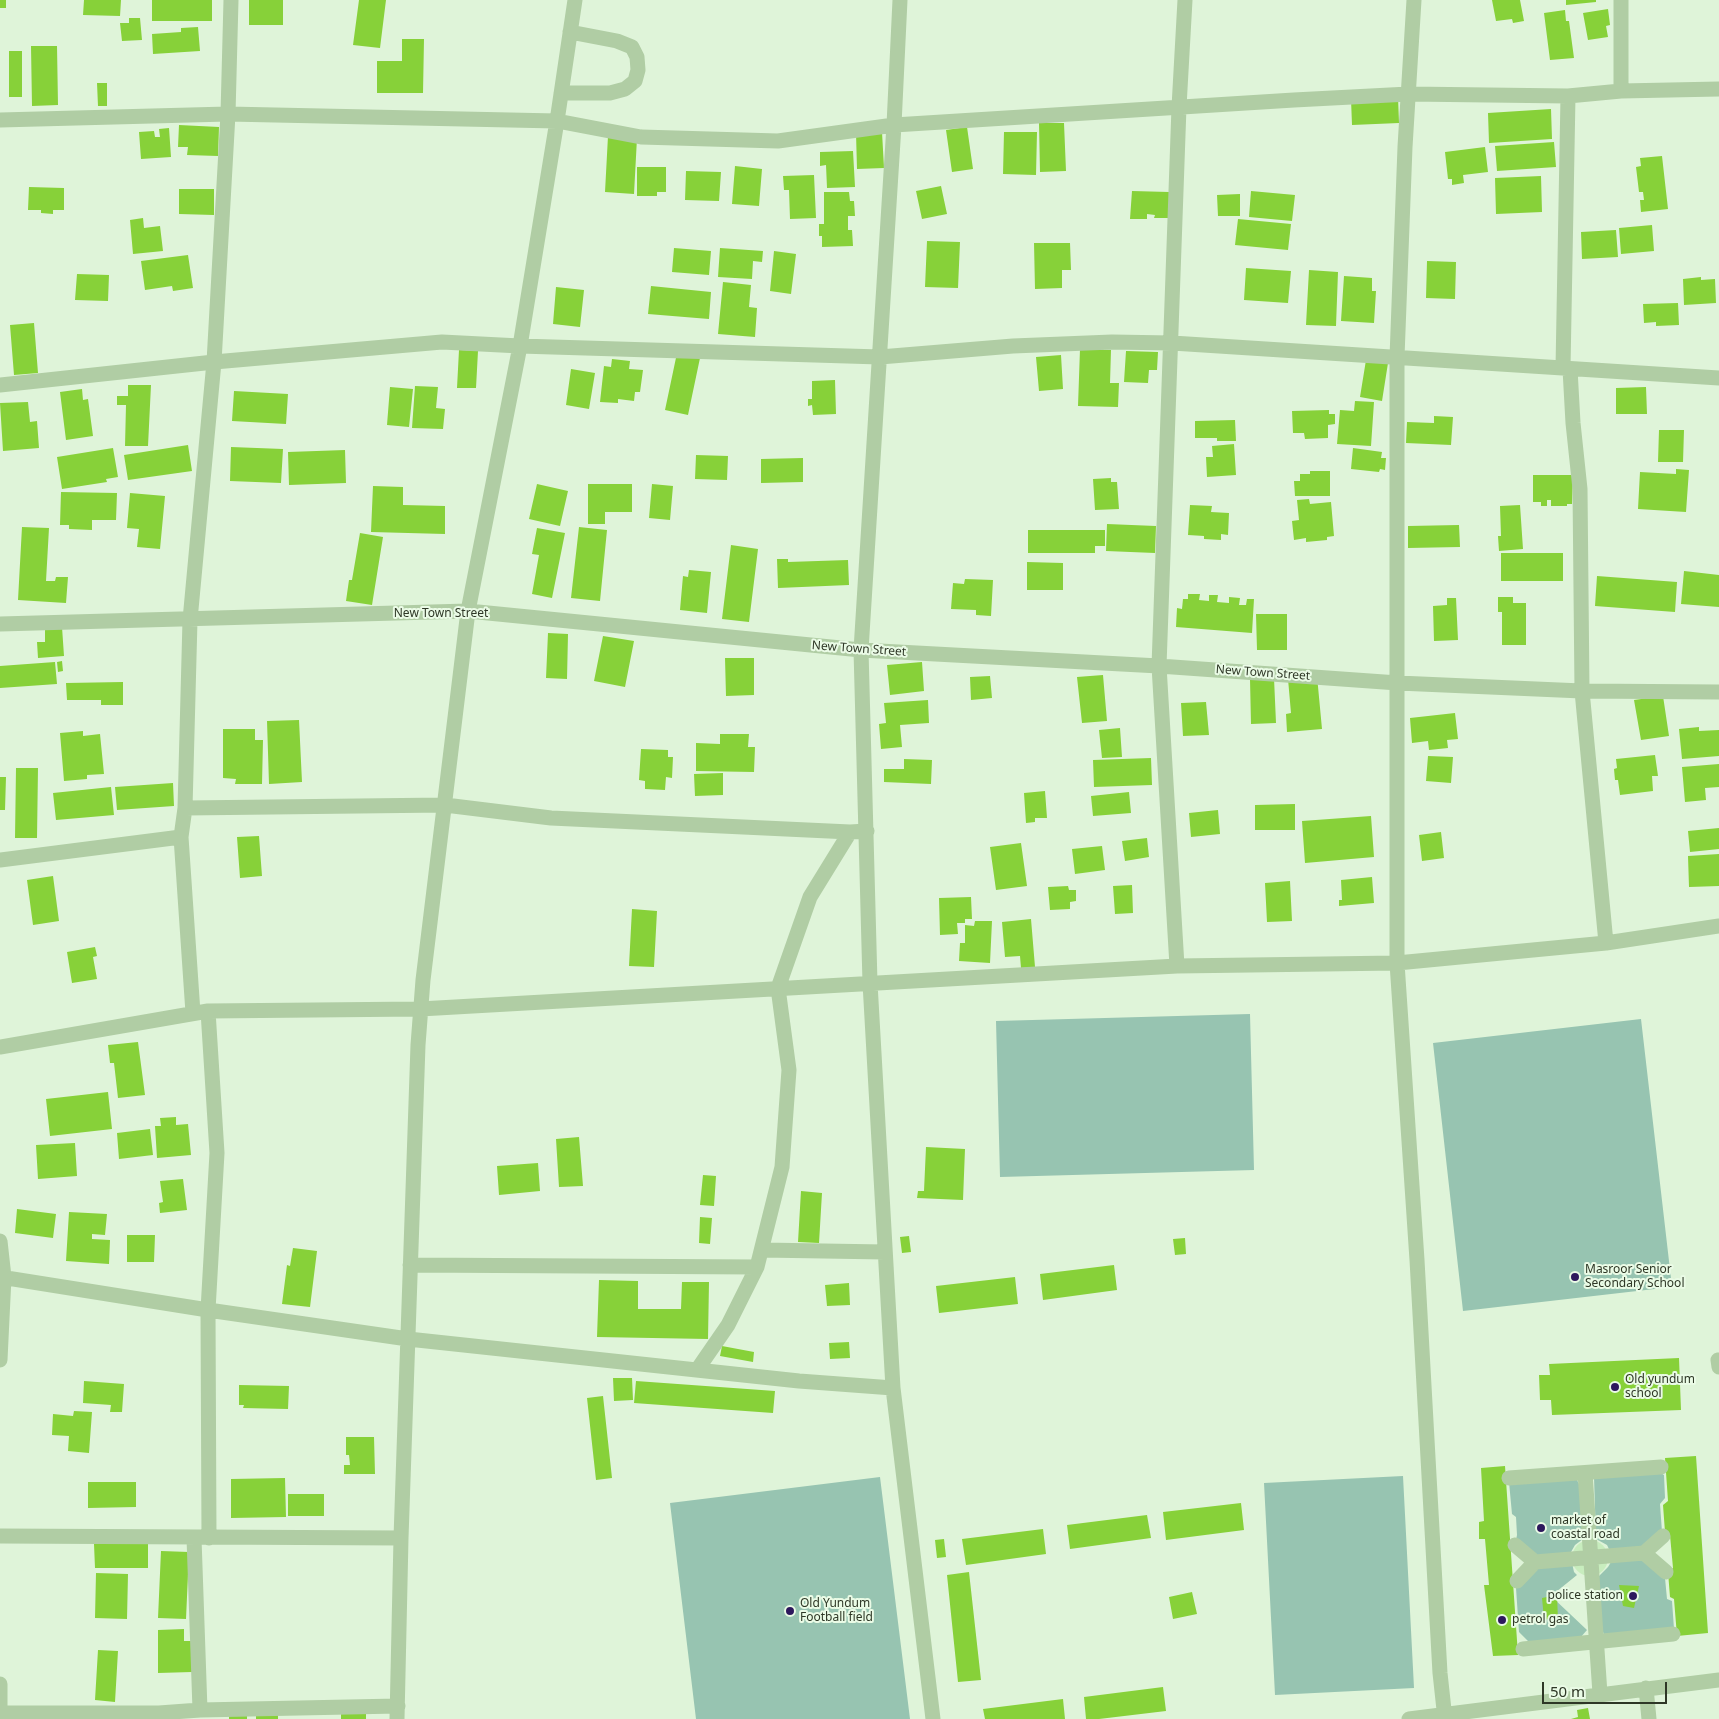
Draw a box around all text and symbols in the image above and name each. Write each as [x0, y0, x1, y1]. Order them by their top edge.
street label: New Town Street [394, 607, 488, 621]
street label: New Town Street [811, 639, 907, 659]
street label: New Town Street [1215, 663, 1311, 683]
place label: Masroor Senior Secondary School [1585, 1263, 1684, 1291]
marker: Masroor Senior Secondary School [1569, 1271, 1581, 1283]
place label: Old yundum school [1625, 1373, 1695, 1401]
marker: Old yundum school [1609, 1381, 1621, 1393]
place label: market of coastal road [1551, 1514, 1620, 1542]
marker: market of coastal road [1535, 1522, 1547, 1534]
place label: police station [1548, 1589, 1623, 1603]
marker: police station [1627, 1590, 1639, 1602]
place label: Old Yundum Football field [800, 1597, 873, 1625]
marker: Old Yundum Football field [784, 1605, 796, 1617]
place label: petrol gas [1512, 1613, 1569, 1627]
marker: petrol gas [1496, 1614, 1508, 1626]
scale bar [1544, 1672, 1669, 1704]
text: 50 m [1550, 1681, 1585, 1701]

